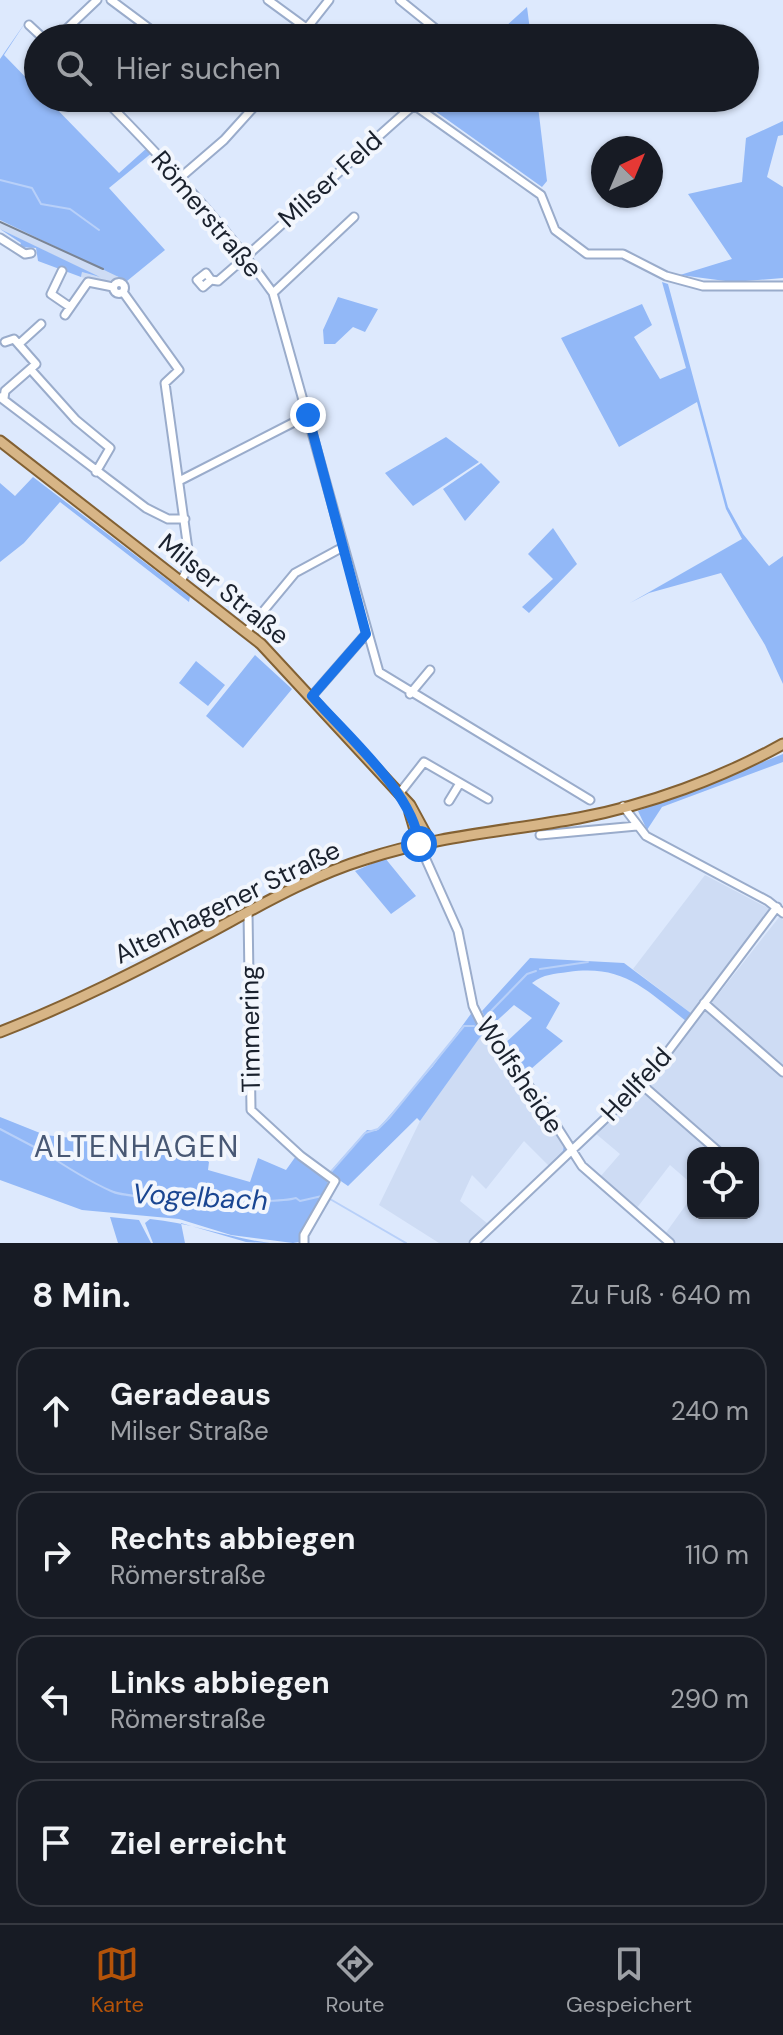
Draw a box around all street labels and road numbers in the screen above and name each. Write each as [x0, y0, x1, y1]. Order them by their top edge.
street label: Milser Feld [271, 123, 389, 235]
street label: Römerstraße [144, 143, 270, 285]
street label: Milser Straße [152, 526, 296, 652]
street label: Altenhagener Straße [108, 833, 346, 971]
street label: Timmering [232, 965, 268, 1093]
street label: Wolfsheide [469, 1010, 571, 1140]
street label: Hellfeld [593, 1040, 679, 1128]

